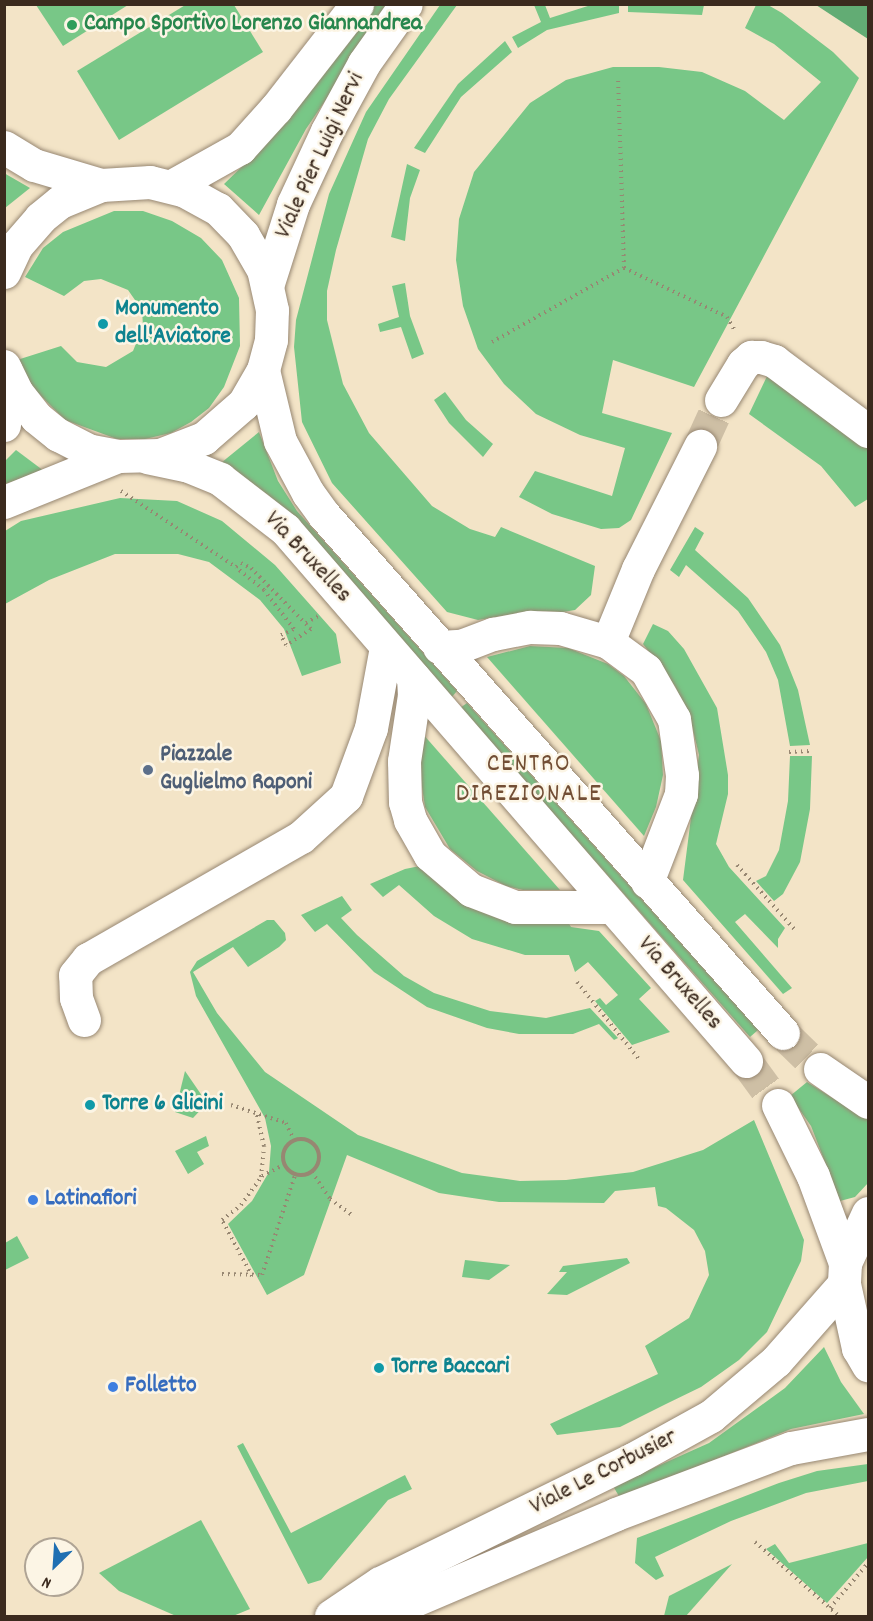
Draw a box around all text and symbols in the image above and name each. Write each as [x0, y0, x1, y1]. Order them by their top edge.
place label: Campo Sportivo Lorenzo Giannandrea [84, 11, 422, 39]
marker: Campo Sportivo Lorenzo Giannandrea [65, 18, 79, 32]
street label: Viale Pier Luigi Nervi [270, 68, 372, 244]
place label: Monumento dell'Aviatore [115, 296, 231, 352]
marker: Monumento dell'Aviatore [96, 317, 110, 331]
street label: Via Bruxelles [257, 506, 357, 610]
place label: Piazzale Guglielmo Raponi [160, 742, 312, 798]
district label: CENTRO DIREZIONALE [456, 749, 602, 810]
marker: Piazzale Guglielmo Raponi [141, 763, 155, 777]
street label: Via Bruxelles [630, 931, 728, 1037]
place label: Torre 6 Glicini [102, 1091, 223, 1119]
marker: Torre 6 Glicini [83, 1098, 97, 1112]
place label: Latinafiori [45, 1186, 137, 1214]
marker: Latinafiori [26, 1193, 40, 1207]
place label: Torre Baccari [391, 1354, 509, 1382]
marker: Torre Baccari [372, 1361, 386, 1375]
place label: Folletto [125, 1373, 197, 1401]
marker: Folletto [106, 1380, 120, 1394]
street label: Viale Le Corbusier [526, 1424, 682, 1522]
north arrow [24, 1537, 84, 1597]
text: N [39, 1570, 55, 1594]

